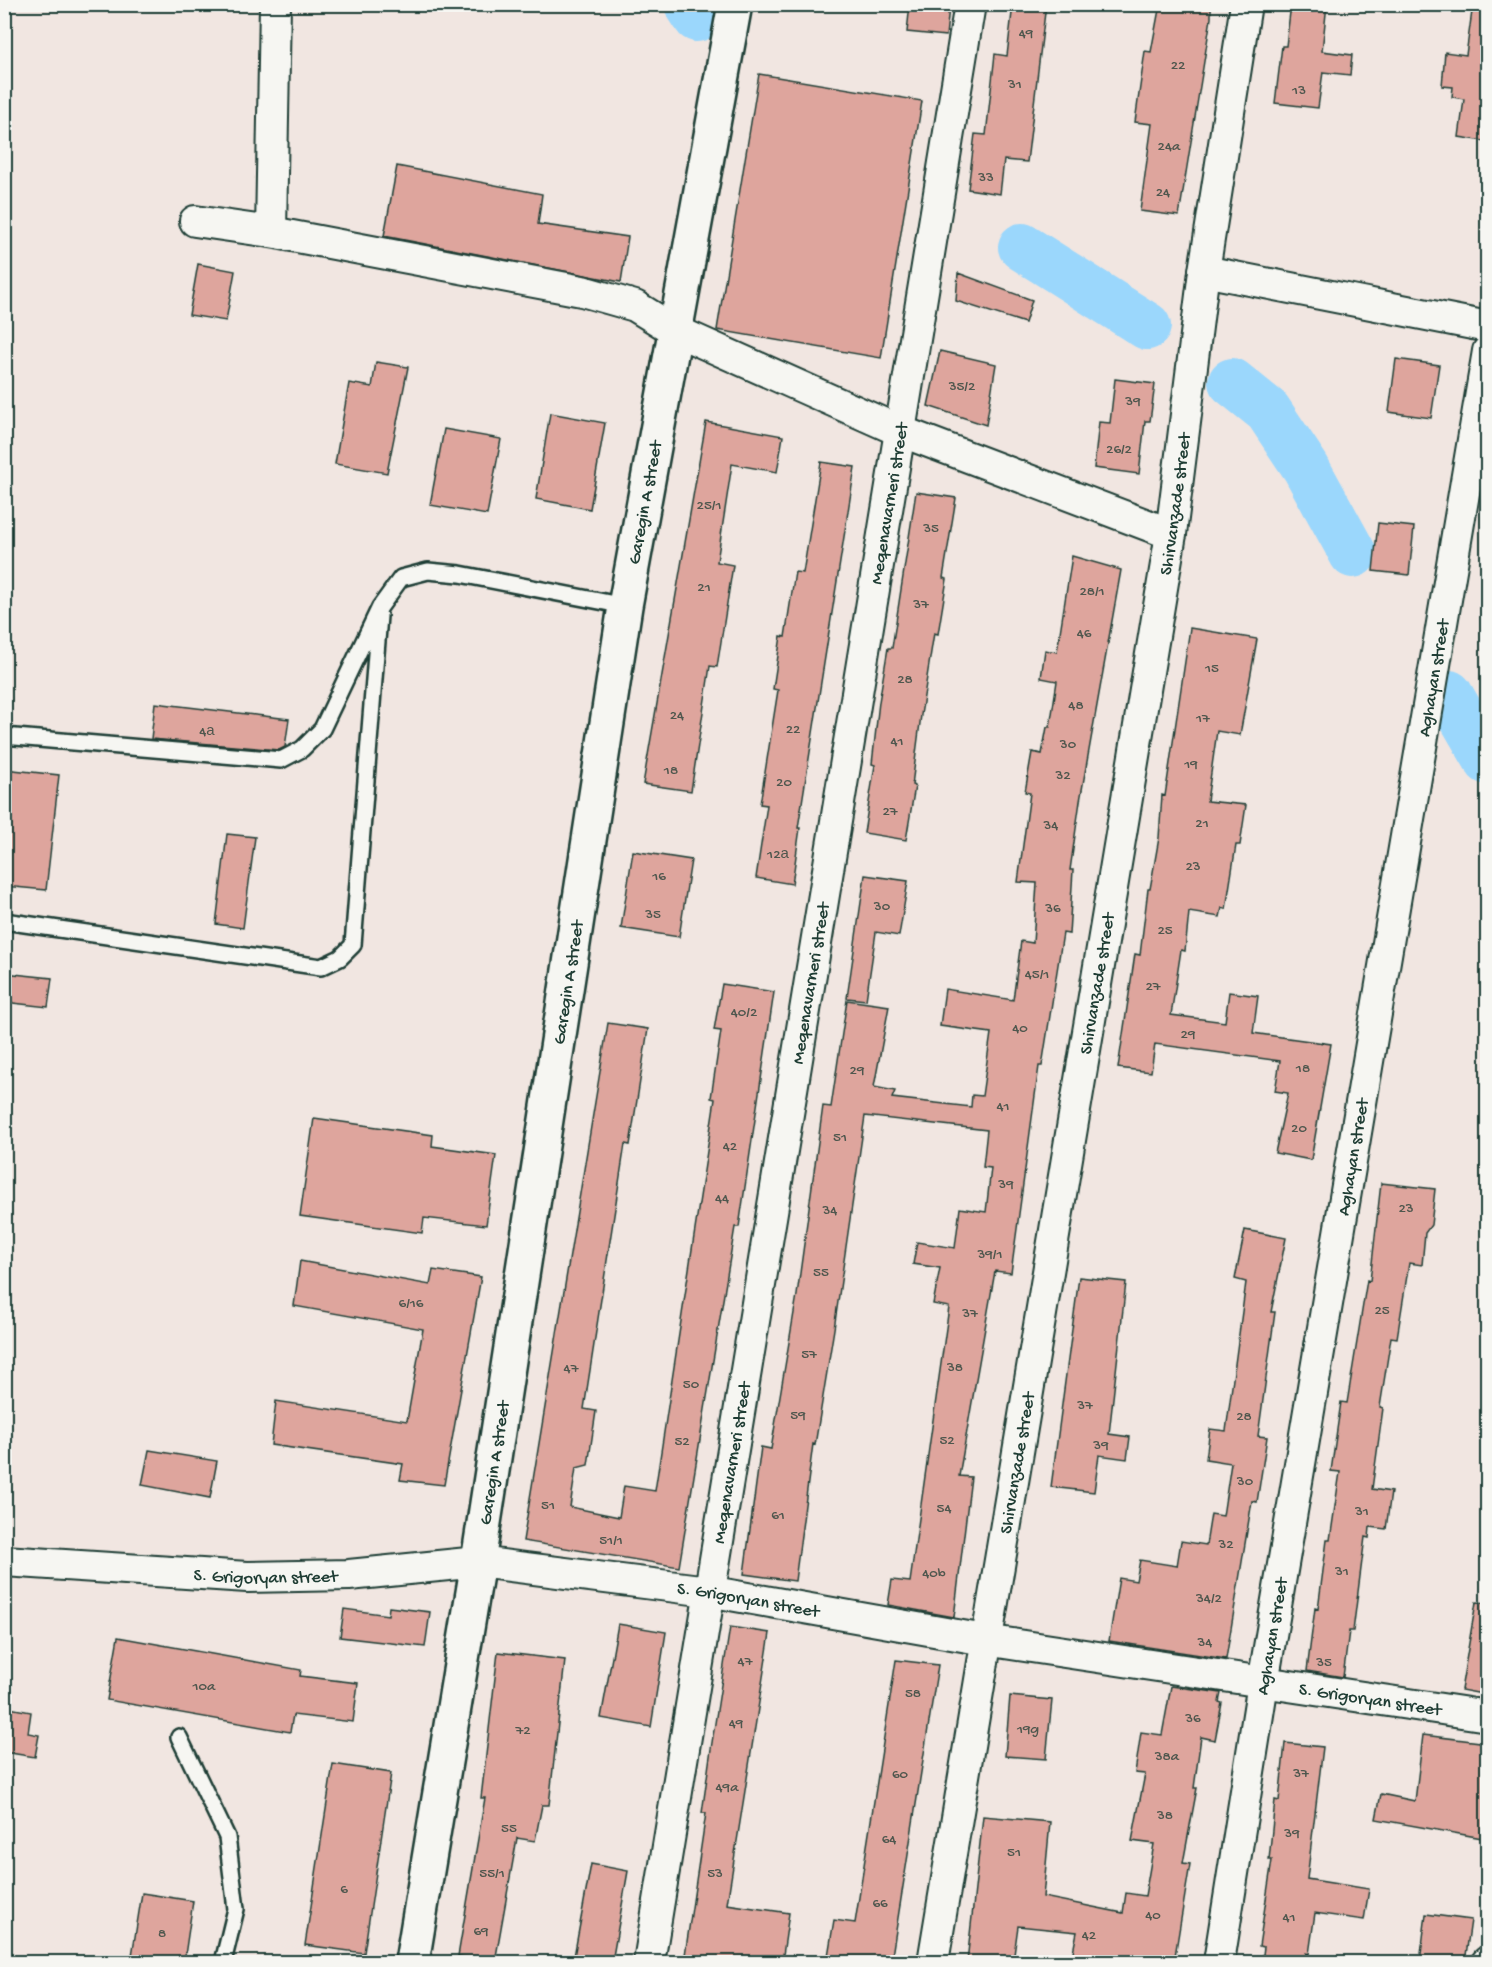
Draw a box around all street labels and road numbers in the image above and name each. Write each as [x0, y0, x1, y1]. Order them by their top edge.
street label: Meqenavarneri street [867, 420, 914, 586]
street label: Shirvanzade street [1156, 430, 1197, 577]
street label: Garegin A street [625, 438, 668, 566]
street label: Aghayan street [1415, 616, 1456, 738]
street label: Meqenavarneri street [788, 899, 836, 1066]
street label: Shirvanzade street [1076, 910, 1121, 1056]
street label: Garegin A street [550, 917, 590, 1046]
street label: Aghayan street [1334, 1095, 1375, 1218]
street label: Meqenavarneri street [710, 1379, 757, 1545]
street label: Shirvanzade street [997, 1389, 1041, 1536]
street label: Garegin A street [476, 1398, 516, 1526]
street label: S. Grigoryan street [193, 1566, 339, 1590]
street label: Aghayan street [1253, 1575, 1294, 1697]
street label: S. Grigoryan street [676, 1579, 822, 1624]
street label: S. Grigoryan street [1297, 1680, 1444, 1722]

